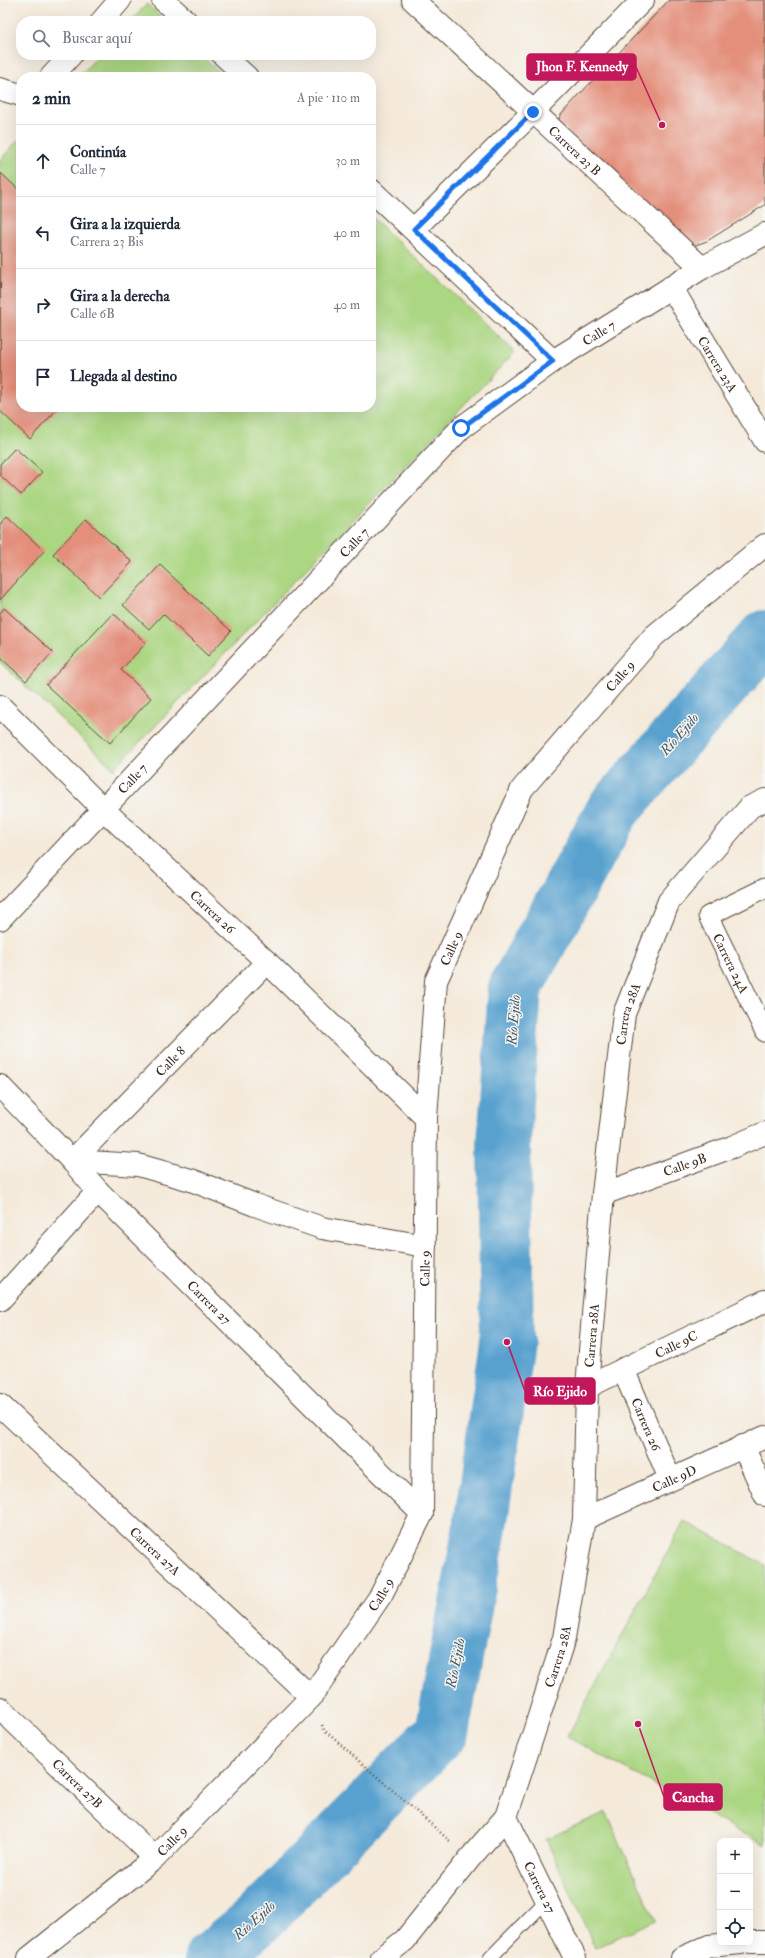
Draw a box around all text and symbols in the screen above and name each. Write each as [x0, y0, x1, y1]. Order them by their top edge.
search box [16, 16, 376, 60]
icon: search [30, 27, 52, 49]
text: Buscar aquí [62, 29, 131, 48]
callout: Jhon F. Kennedy [527, 54, 636, 80]
text: Jhon F. Kennedy [535, 58, 629, 76]
text: 2 min [32, 88, 71, 109]
text: A pie · 110 m [297, 90, 360, 106]
route end [524, 103, 542, 121]
street label: Carrera 23 B [545, 123, 604, 179]
text: Continúa [70, 143, 126, 162]
icon: ahead [32, 150, 54, 172]
text: 30 m [336, 153, 360, 169]
text: Calle 7 [70, 162, 106, 178]
text: Gira a la izquierda [70, 215, 180, 234]
icon: left [32, 222, 54, 244]
text: 40 m [334, 225, 360, 241]
text: Carrera 23 Bis [70, 234, 144, 250]
text: Gira a la derecha [70, 287, 170, 306]
icon: right [32, 294, 54, 316]
text: 40 m [334, 297, 360, 313]
text: Calle 6B [70, 306, 115, 322]
street label: Calle 7 [580, 317, 618, 350]
street label: Carrera 23A [694, 333, 741, 396]
icon: arrive [32, 366, 54, 388]
text: Llegada al destino [70, 367, 177, 386]
route start [452, 419, 470, 437]
street label: Calle 7 [337, 524, 373, 561]
street label: Calle 9 [603, 657, 638, 695]
water label: Río Ejido [656, 710, 702, 760]
street label: Calle 7 [115, 760, 151, 797]
street label: Carrera 26 [186, 887, 239, 938]
street label: Calle 9 [437, 929, 466, 968]
street label: Carrera 24A [709, 931, 752, 997]
street label: Carrera 28A [613, 980, 645, 1046]
water label: Río Ejido [503, 994, 524, 1047]
street label: Calle 8 [152, 1043, 189, 1080]
street label: Calle 9B [661, 1150, 709, 1180]
street label: Calle 9 [417, 1250, 434, 1287]
street label: Carrera 27 [183, 1278, 234, 1328]
street label: Carrera 28A [582, 1302, 603, 1368]
street label: Calle 9C [652, 1328, 701, 1362]
callout: Río Ejido [525, 1378, 595, 1404]
text: Río Ejido [533, 1383, 587, 1400]
street label: Carrera 26 [627, 1396, 665, 1455]
street label: Calle 9D [650, 1462, 699, 1496]
street label: Carrera 27A [126, 1524, 184, 1580]
street label: Calle 9 [365, 1575, 397, 1615]
street label: Carrera 28A [542, 1624, 575, 1690]
water label: Río Ejido [442, 1637, 469, 1691]
street label: Carrera 27B [48, 1756, 105, 1812]
callout: Cancha [664, 1784, 722, 1810]
text: Cancha [672, 1789, 715, 1806]
street label: Calle 9 [154, 1823, 191, 1860]
map controls [717, 1838, 753, 1946]
button: + [717, 1838, 753, 1874]
street label: Carrera 27 [520, 1859, 559, 1916]
button: − [717, 1874, 753, 1910]
water label: Río Ejido [229, 1897, 279, 1944]
button: locate [717, 1910, 753, 1946]

